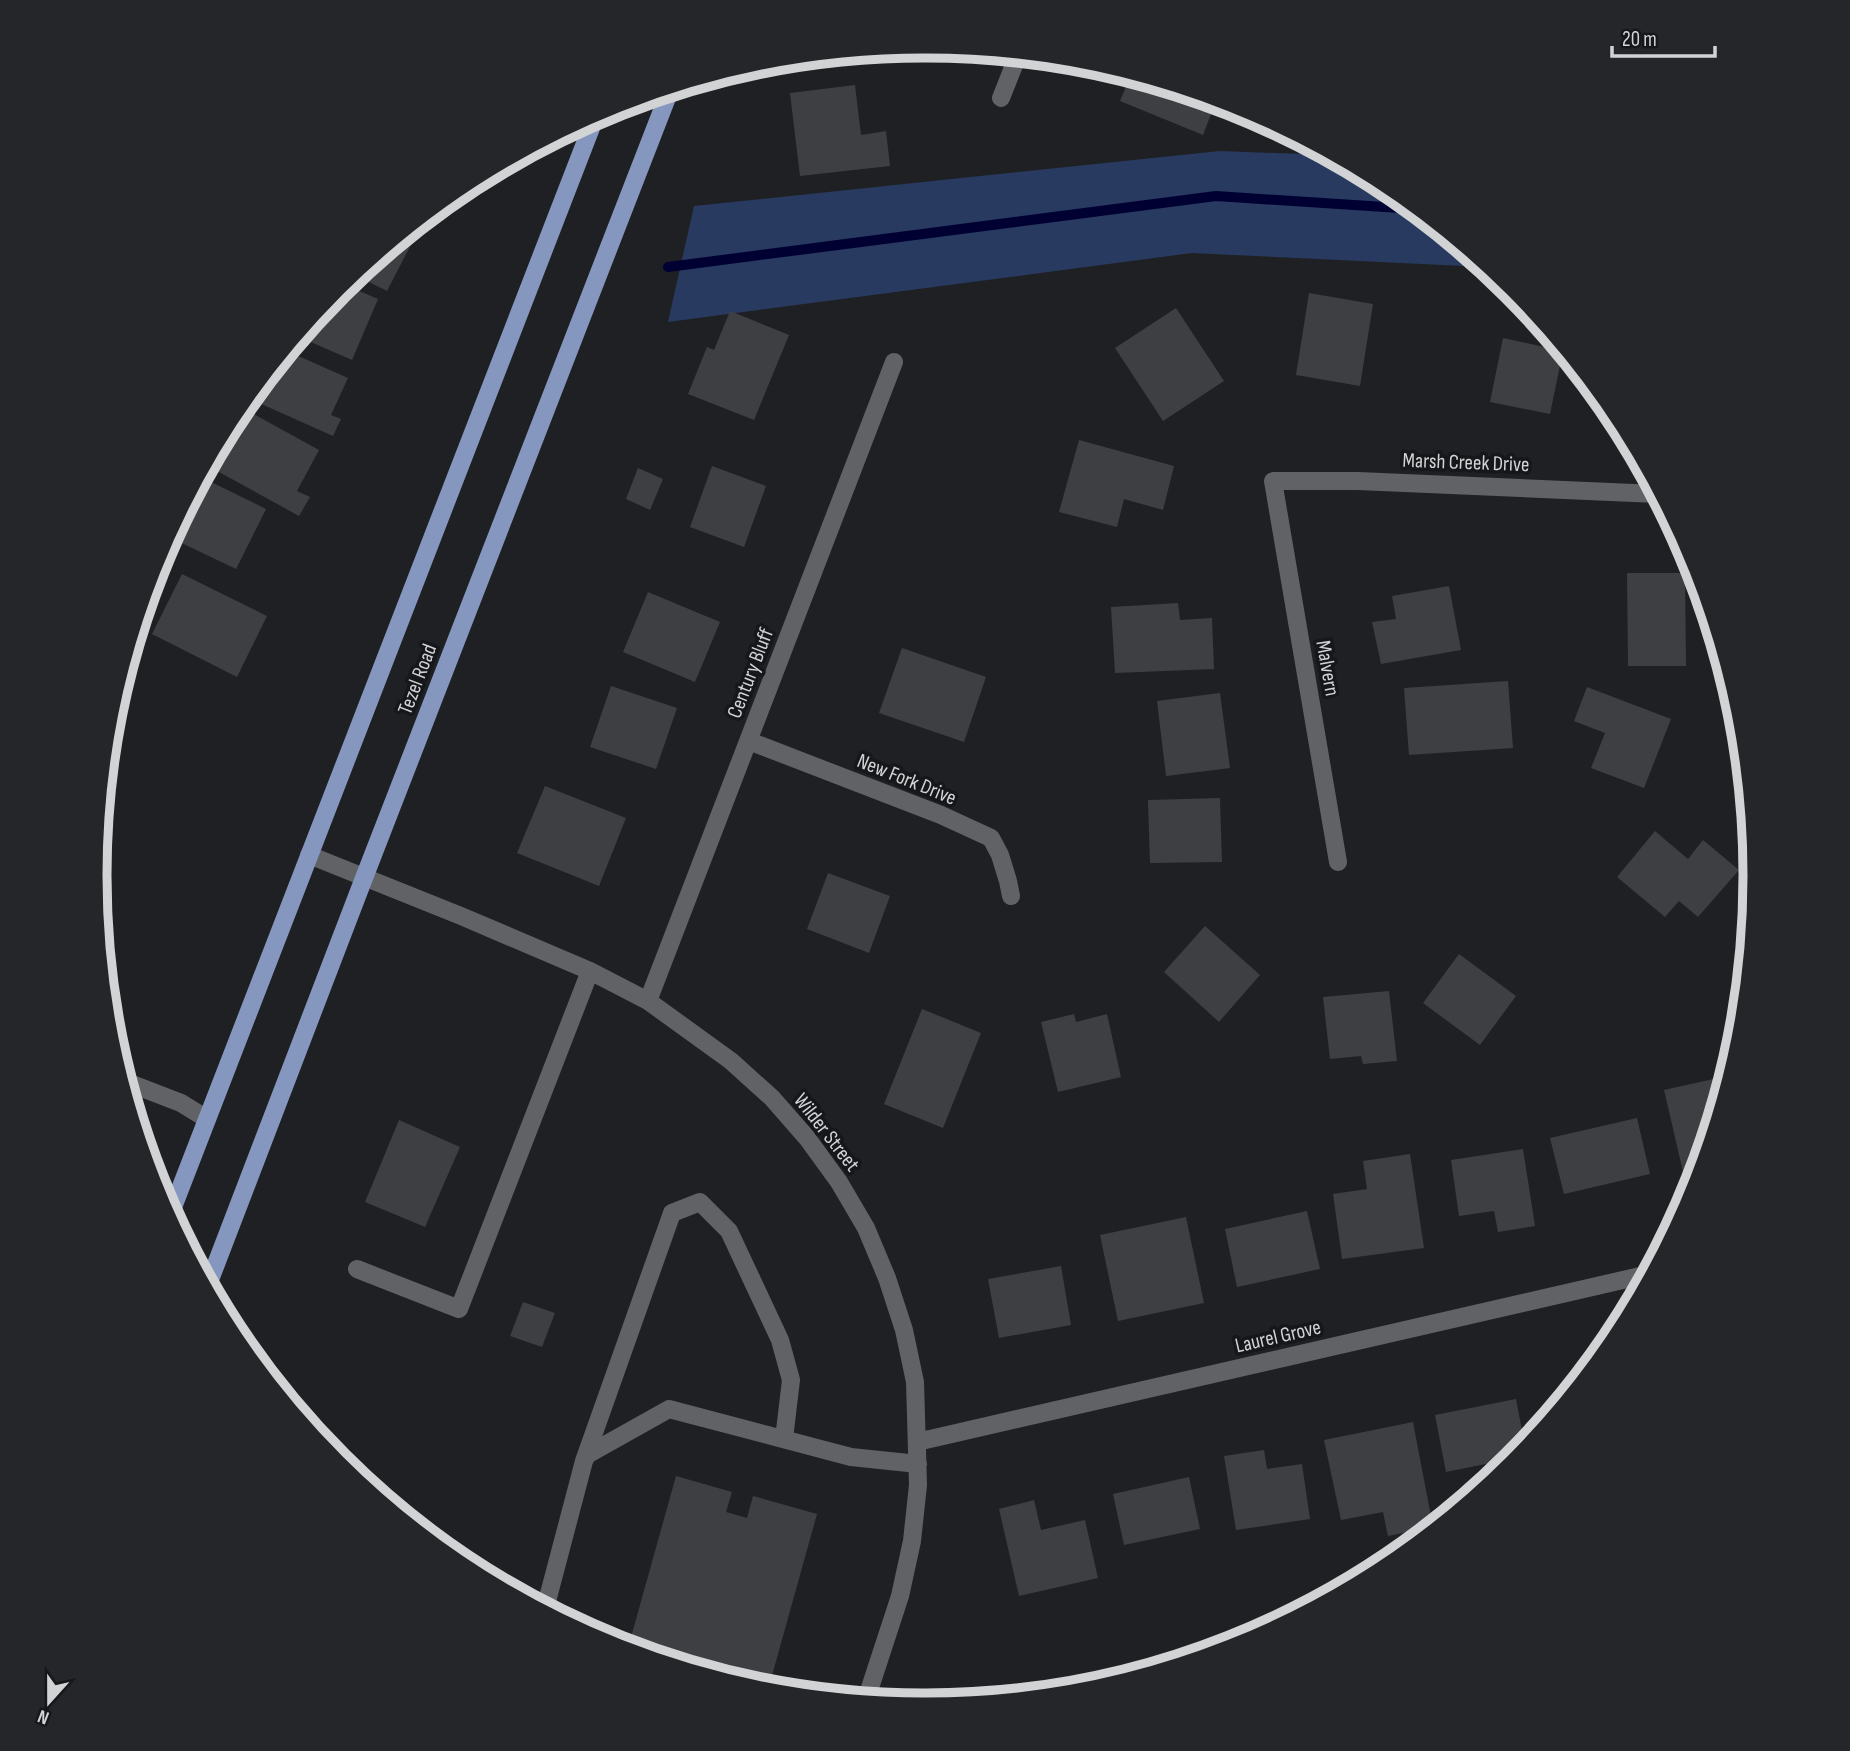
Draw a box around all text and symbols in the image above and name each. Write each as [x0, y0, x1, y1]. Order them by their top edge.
scale bar [1612, 14, 1715, 58]
text: 20 m [1622, 27, 1657, 52]
street label: Marsh Creek Drive [1402, 448, 1530, 477]
street label: Century Bluff [722, 624, 779, 722]
street label: Malvern [1310, 638, 1345, 698]
street label: Tezel Road [393, 640, 442, 718]
street label: New Fork Drive [854, 748, 960, 811]
street label: Wilder Street [788, 1088, 865, 1176]
street label: Laurel Grove [1233, 1315, 1323, 1358]
north arrow [14, 1667, 84, 1737]
text: N [35, 1704, 52, 1729]

